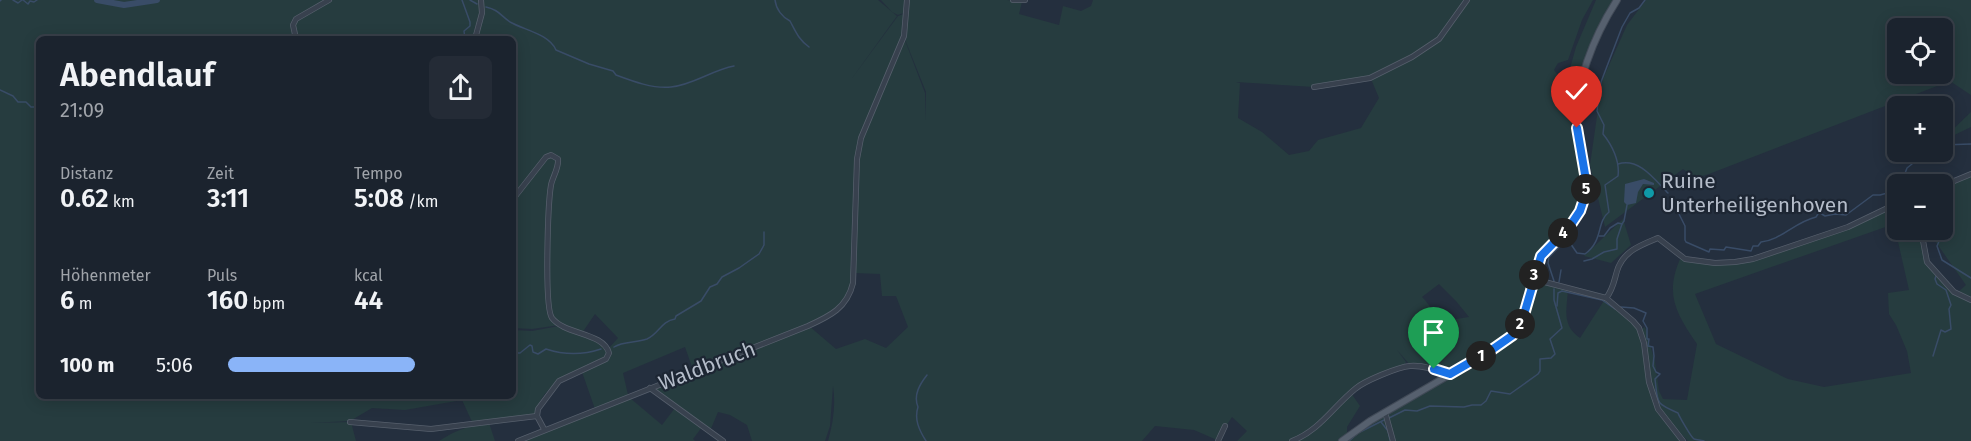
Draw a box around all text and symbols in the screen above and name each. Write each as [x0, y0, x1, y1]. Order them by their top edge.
map controls [1887, 18, 1953, 240]
button: locate [1887, 18, 1953, 84]
text: Abendlauf [60, 55, 214, 95]
button: share [429, 56, 492, 119]
pin [1551, 66, 1602, 128]
icon: check [1560, 75, 1593, 108]
button: + [1887, 96, 1953, 162]
text: 21:09 [60, 98, 104, 122]
text: Distanz [60, 164, 113, 183]
text: Zeit [207, 164, 234, 183]
text: Tempo [354, 164, 403, 183]
place label: Ruine Unterheiligenhoven [1661, 168, 1849, 218]
pin: 5 [1571, 174, 1601, 204]
button: − [1887, 174, 1953, 240]
text: 5 [1582, 179, 1590, 198]
text: 0.62 [60, 183, 108, 214]
text: 3:11 [207, 183, 249, 214]
text: 5:08 [354, 183, 404, 214]
marker: Ruine Unterheiligenhoven [1642, 186, 1656, 200]
text: km [108, 192, 135, 211]
text: /km [404, 192, 438, 211]
pin: 4 [1548, 218, 1578, 248]
text: 4 [1558, 223, 1568, 242]
pin: 3 [1519, 260, 1549, 290]
text: 3 [1530, 265, 1538, 284]
text: Höhenmeter [60, 266, 151, 285]
text: Puls [207, 266, 237, 285]
text: kcal [354, 266, 383, 285]
text: 6 [60, 285, 74, 316]
text: 160 [207, 285, 248, 316]
text: 44 [354, 285, 383, 316]
text: m [74, 294, 92, 313]
text: bpm [248, 294, 285, 313]
pin [1408, 307, 1459, 369]
pin: 2 [1505, 309, 1535, 339]
text: 2 [1516, 314, 1524, 333]
icon: arrive [1417, 316, 1450, 349]
street label: Waldbruch [655, 336, 759, 396]
pin: 1 [1466, 341, 1496, 371]
text: 1 [1477, 346, 1485, 365]
text: 100 m [60, 353, 114, 377]
text: 5:06 [156, 353, 193, 377]

